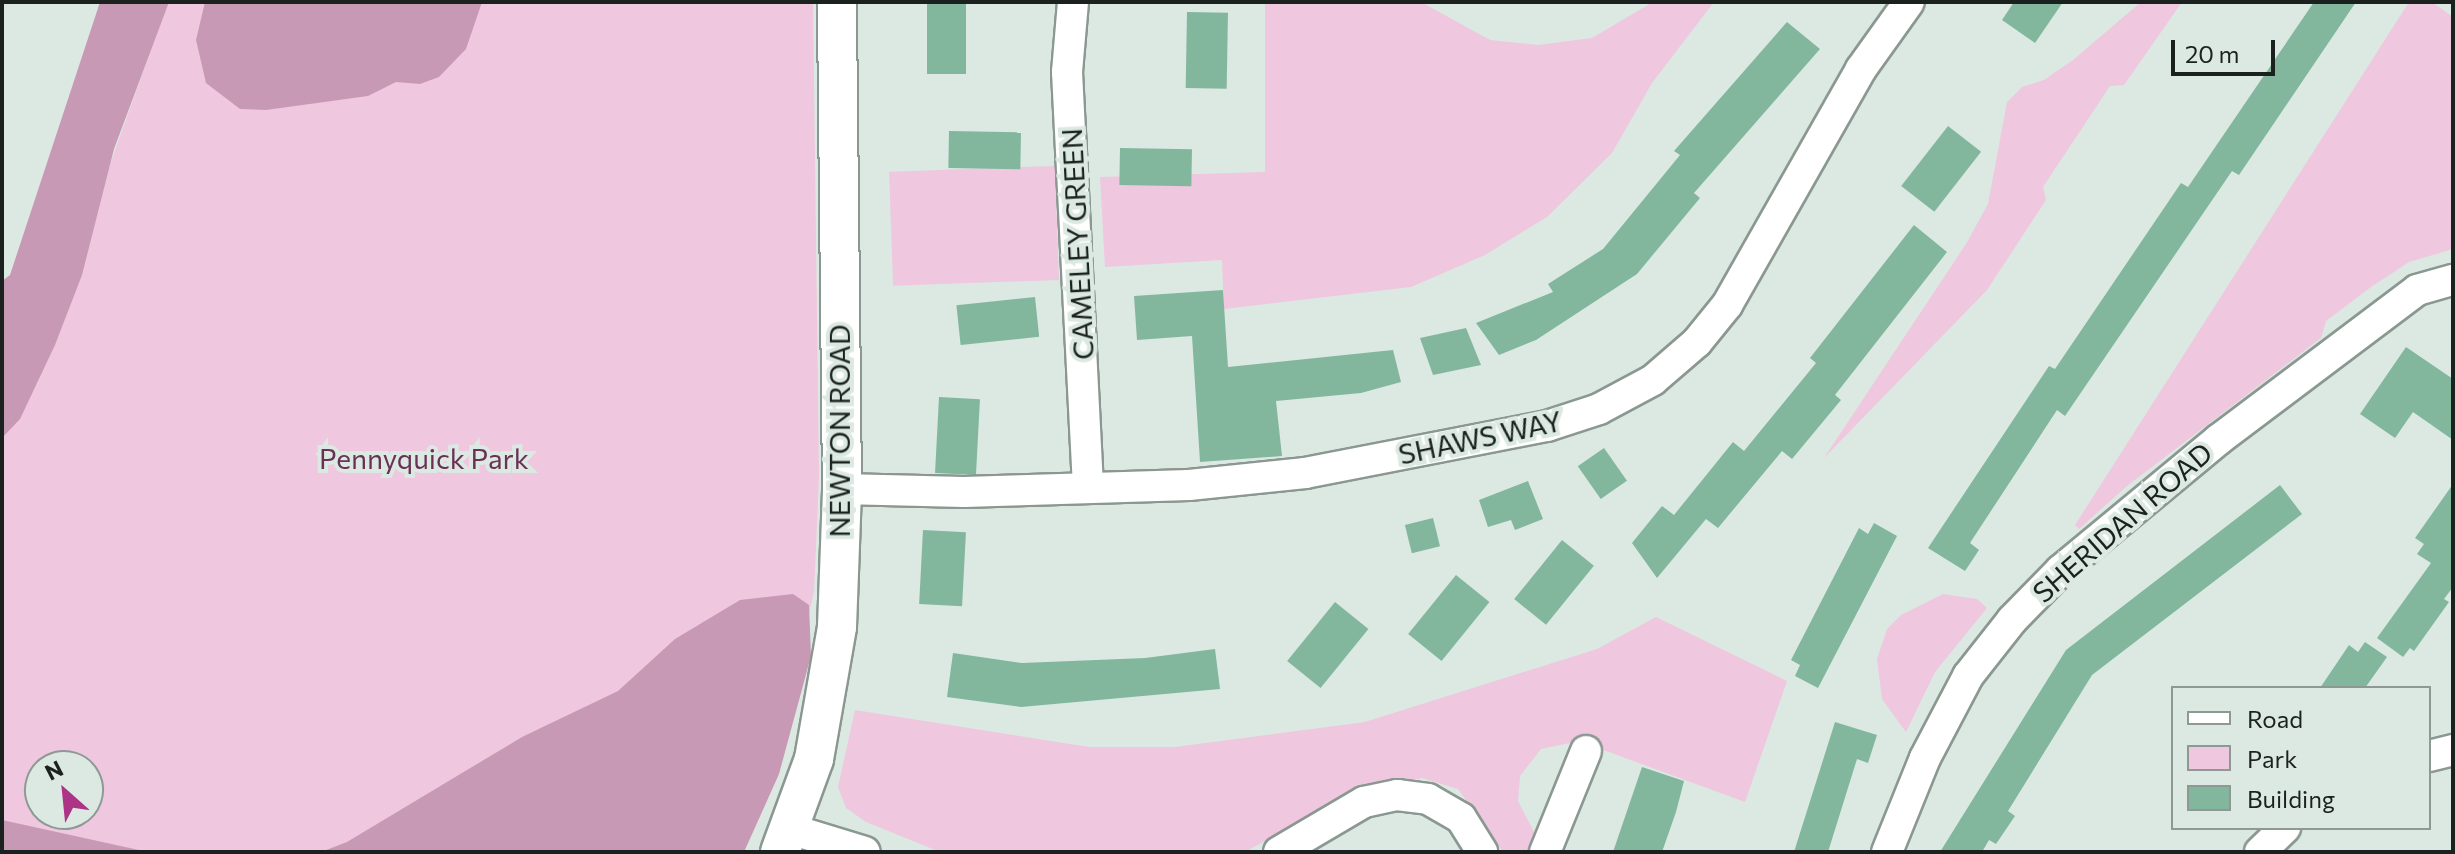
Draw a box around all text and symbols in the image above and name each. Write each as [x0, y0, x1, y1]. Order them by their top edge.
scale bar [2175, 24, 2279, 74]
text: 20 m [2185, 39, 2239, 68]
street label: CAMELEY GREEN [1054, 127, 1100, 361]
street label: NEWTON ROAD [822, 324, 856, 538]
street label: SHAWS WAY [1395, 403, 1565, 471]
street label: SHERIDAN ROAD [2026, 435, 2218, 609]
park label: Pennyquick Park [319, 441, 529, 475]
legend [2171, 686, 2431, 830]
text: Road [2247, 704, 2303, 733]
text: Park [2247, 744, 2297, 773]
north arrow [24, 750, 104, 830]
text: N [40, 754, 67, 786]
text: Building [2247, 784, 2335, 813]

